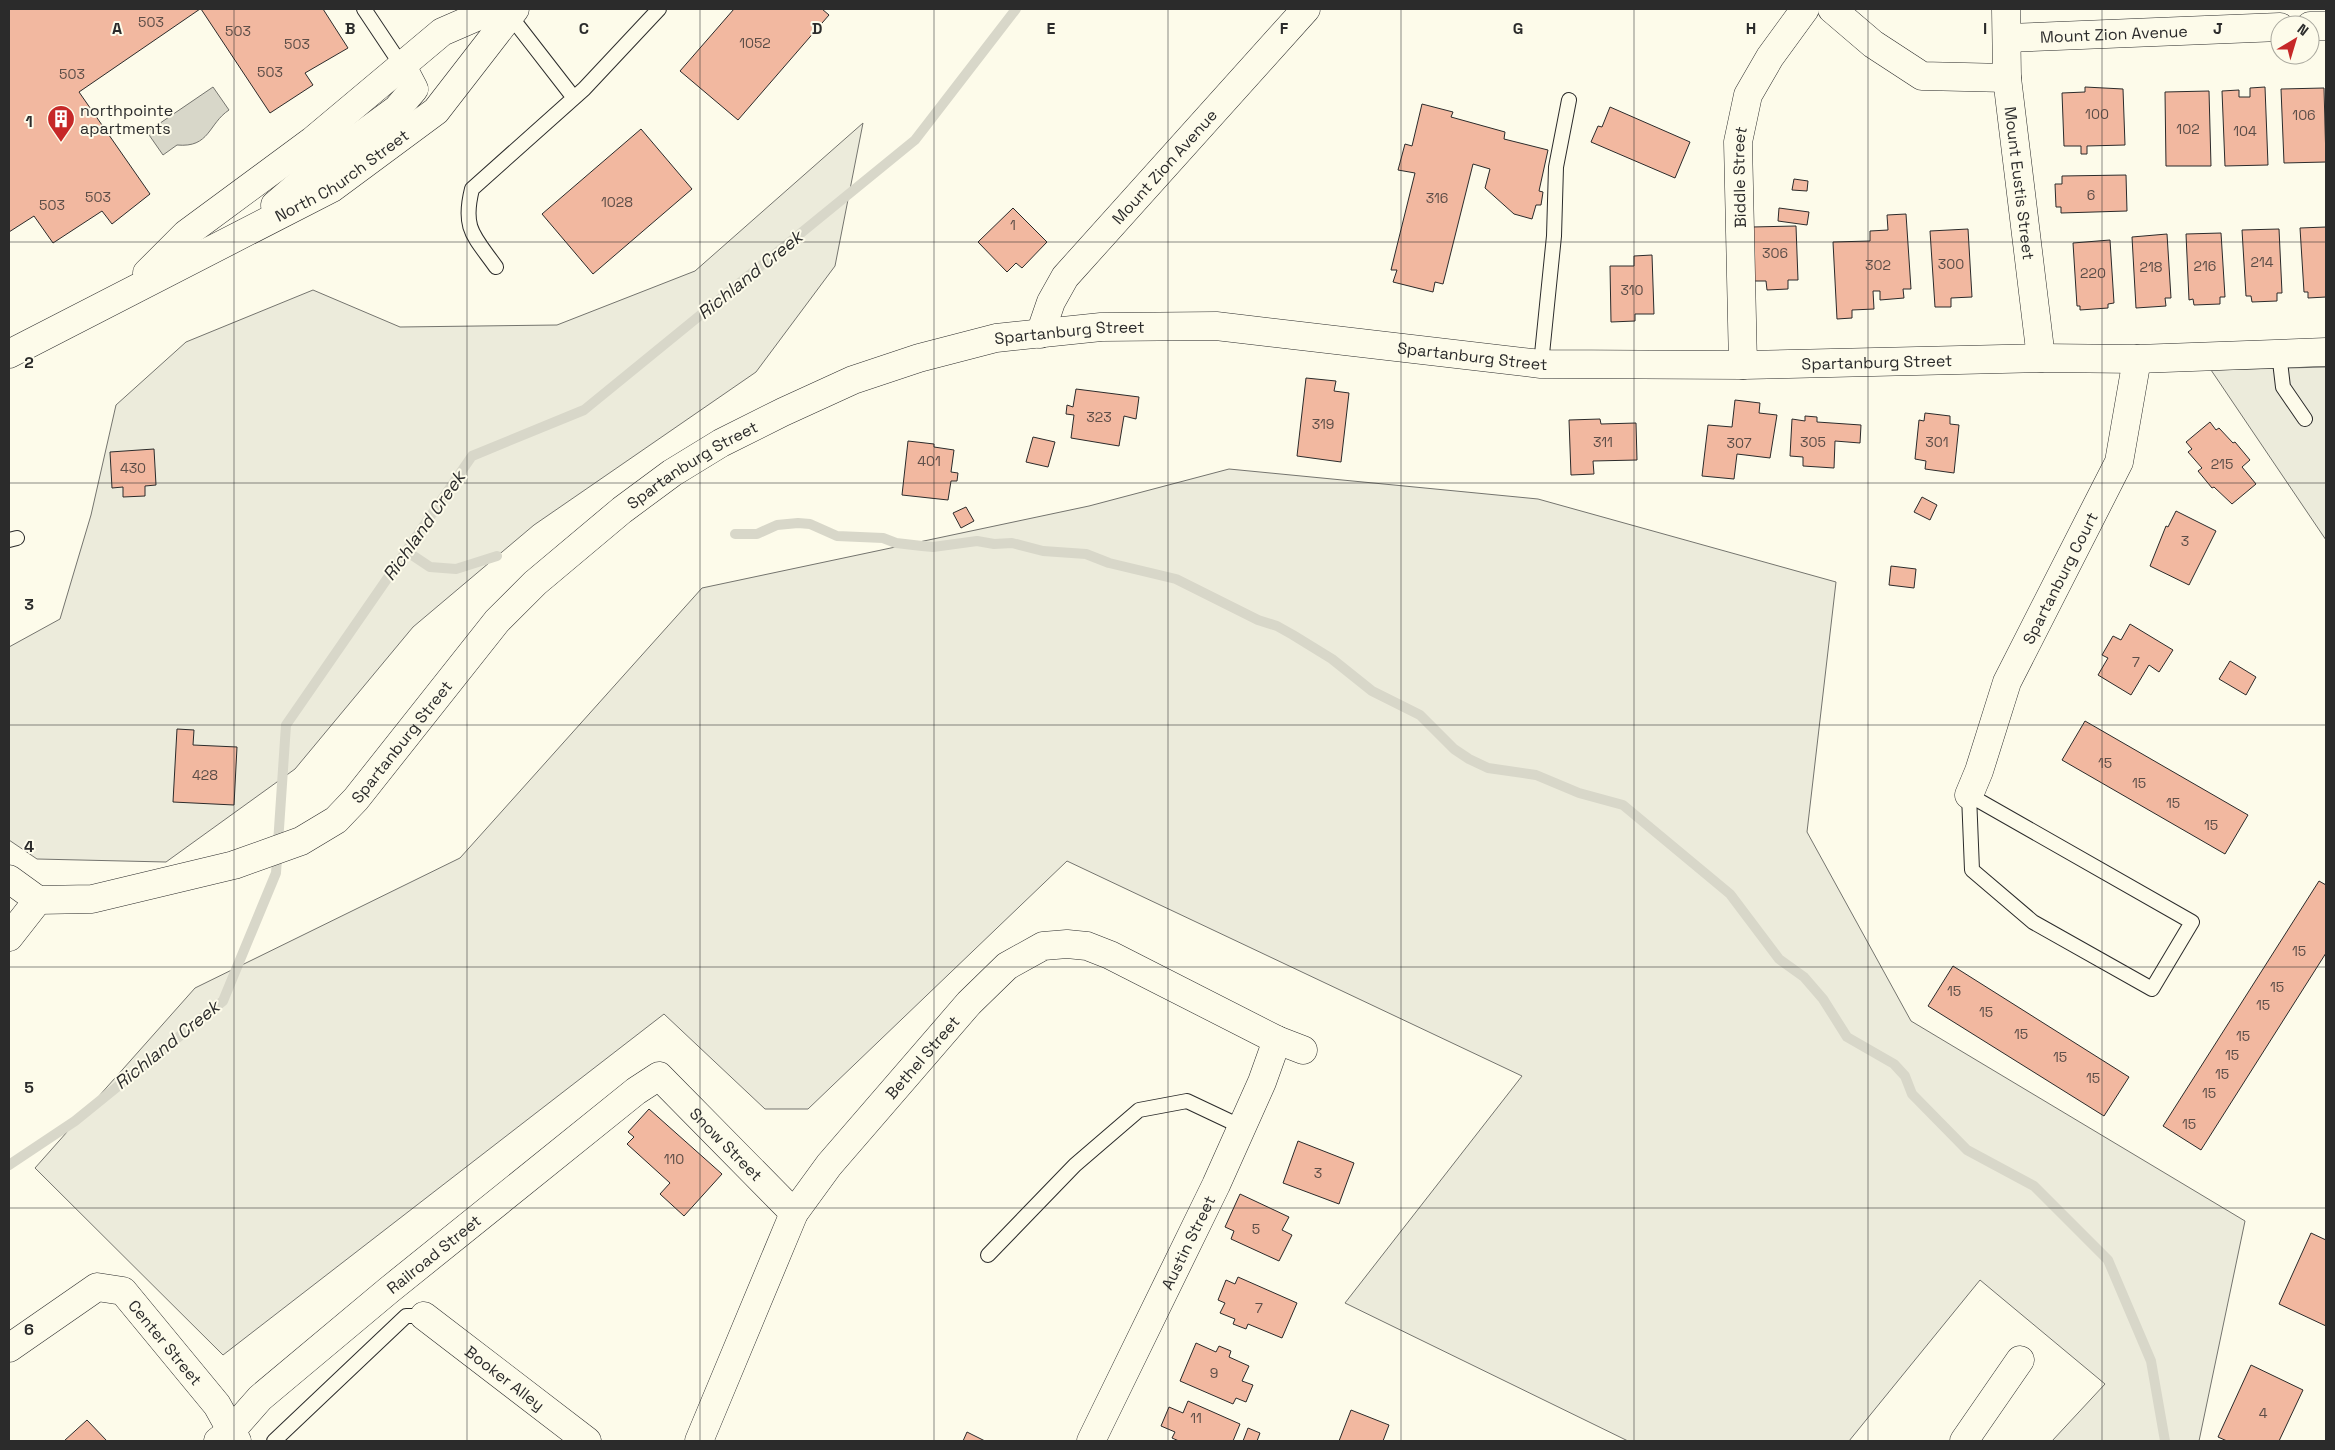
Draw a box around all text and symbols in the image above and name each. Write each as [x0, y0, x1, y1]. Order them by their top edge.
house number: 503 [138, 13, 164, 31]
north arrow [2270, 15, 2320, 65]
text: A [112, 18, 122, 39]
text: B [345, 18, 355, 39]
text: C [579, 18, 589, 39]
text: D [812, 18, 822, 39]
text: E [1047, 18, 1056, 39]
text: F [1280, 18, 1289, 39]
text: G [1513, 18, 1523, 39]
text: H [1746, 18, 1756, 39]
text: I [1983, 18, 1987, 39]
text: J [2213, 18, 2223, 39]
text: N [2294, 20, 2312, 40]
street label: Mount Zion Avenue [2040, 21, 2188, 48]
house number: 503 [225, 22, 251, 40]
house number: 1052 [739, 34, 771, 52]
house number: 503 [284, 35, 310, 53]
house number: 503 [257, 63, 283, 81]
house number: 503 [59, 65, 85, 83]
place label: northpointe apartments [80, 100, 173, 139]
building icon: northpointe apartments [46, 104, 76, 143]
street label: Mount Zion Avenue [1107, 105, 1222, 229]
street label: Mount Eustis Street [2000, 105, 2039, 261]
house number: 100 [2085, 105, 2109, 123]
house number: 106 [2292, 106, 2316, 124]
text: 1 [25, 111, 33, 132]
house number: 102 [2176, 120, 2200, 138]
house number: 104 [2233, 122, 2257, 140]
street label: North Church Street [271, 125, 413, 227]
street label: Biddle Street [1728, 125, 1752, 228]
house number: 6 [2087, 186, 2095, 204]
house number: 503 [85, 188, 111, 206]
house number: 316 [1426, 189, 1448, 207]
house number: 1028 [601, 193, 633, 211]
house number: 503 [39, 196, 65, 214]
house number: 1 [1010, 216, 1016, 234]
water label: Richland Creek [692, 224, 809, 324]
house number: 306 [1762, 244, 1788, 262]
house number: 214 [2250, 253, 2274, 271]
house number: 300 [1938, 255, 1964, 273]
house number: 302 [1865, 256, 1891, 274]
house number: 216 [2194, 257, 2216, 275]
house number: 218 [2139, 258, 2163, 276]
house number: 220 [2080, 264, 2106, 282]
house number: 310 [1620, 281, 1644, 299]
street label: Spartanburg Street [993, 317, 1145, 349]
street label: Spartanburg Street [1396, 337, 1547, 375]
street label: Spartanburg Street [1801, 350, 1953, 375]
text: 2 [24, 352, 34, 373]
house number: 323 [1086, 408, 1112, 426]
house number: 319 [1312, 415, 1334, 433]
street label: Spartanburg Street [623, 416, 761, 514]
house number: 311 [1593, 433, 1613, 451]
house number: 305 [1800, 433, 1826, 451]
house number: 301 [1925, 433, 1949, 451]
house number: 307 [1726, 434, 1752, 452]
house number: 401 [917, 452, 941, 470]
house number: 215 [2211, 455, 2233, 473]
house number: 430 [120, 459, 146, 477]
water label: Richland Creek [377, 465, 471, 585]
street label: Spartanburg Court [2018, 509, 2103, 648]
house number: 3 [2181, 532, 2189, 550]
text: 3 [24, 594, 34, 615]
house number: 7 [2132, 653, 2140, 671]
street label: Spartanburg Street [347, 676, 457, 808]
house number: 15 [2098, 754, 2112, 772]
house number: 428 [192, 766, 218, 784]
house number: 15 [2132, 774, 2146, 792]
house number: 15 [2166, 794, 2180, 812]
house number: 15 [2204, 816, 2218, 834]
text: 4 [24, 836, 34, 857]
house number: 15 [2292, 942, 2306, 960]
house number: 15 [2270, 978, 2284, 996]
house number: 15 [1947, 982, 1961, 1000]
water label: Richland Creek [109, 994, 226, 1094]
house number: 15 [2256, 996, 2270, 1014]
house number: 15 [1979, 1003, 1993, 1021]
street label: Bethel Street [881, 1011, 964, 1103]
house number: 15 [2014, 1025, 2028, 1043]
house number: 15 [2236, 1027, 2250, 1045]
house number: 15 [2225, 1046, 2239, 1064]
house number: 15 [2053, 1048, 2067, 1066]
house number: 15 [2215, 1065, 2229, 1083]
house number: 15 [2086, 1069, 2100, 1087]
text: 5 [24, 1077, 34, 1098]
house number: 15 [2202, 1084, 2216, 1102]
street label: Snow Street [685, 1103, 767, 1186]
house number: 15 [2182, 1115, 2196, 1133]
house number: 110 [664, 1150, 684, 1168]
house number: 3 [1314, 1164, 1322, 1182]
street label: Austin Street [1157, 1192, 1220, 1293]
street label: Railroad Street [383, 1210, 485, 1299]
house number: 5 [1252, 1220, 1260, 1238]
street label: Center Street [123, 1296, 207, 1390]
house number: 7 [1255, 1299, 1263, 1317]
text: 6 [24, 1319, 34, 1340]
street label: Booker Alley [460, 1341, 549, 1416]
house number: 9 [1210, 1364, 1218, 1382]
house number: 4 [2259, 1404, 2268, 1422]
house number: 11 [1190, 1409, 1202, 1427]

